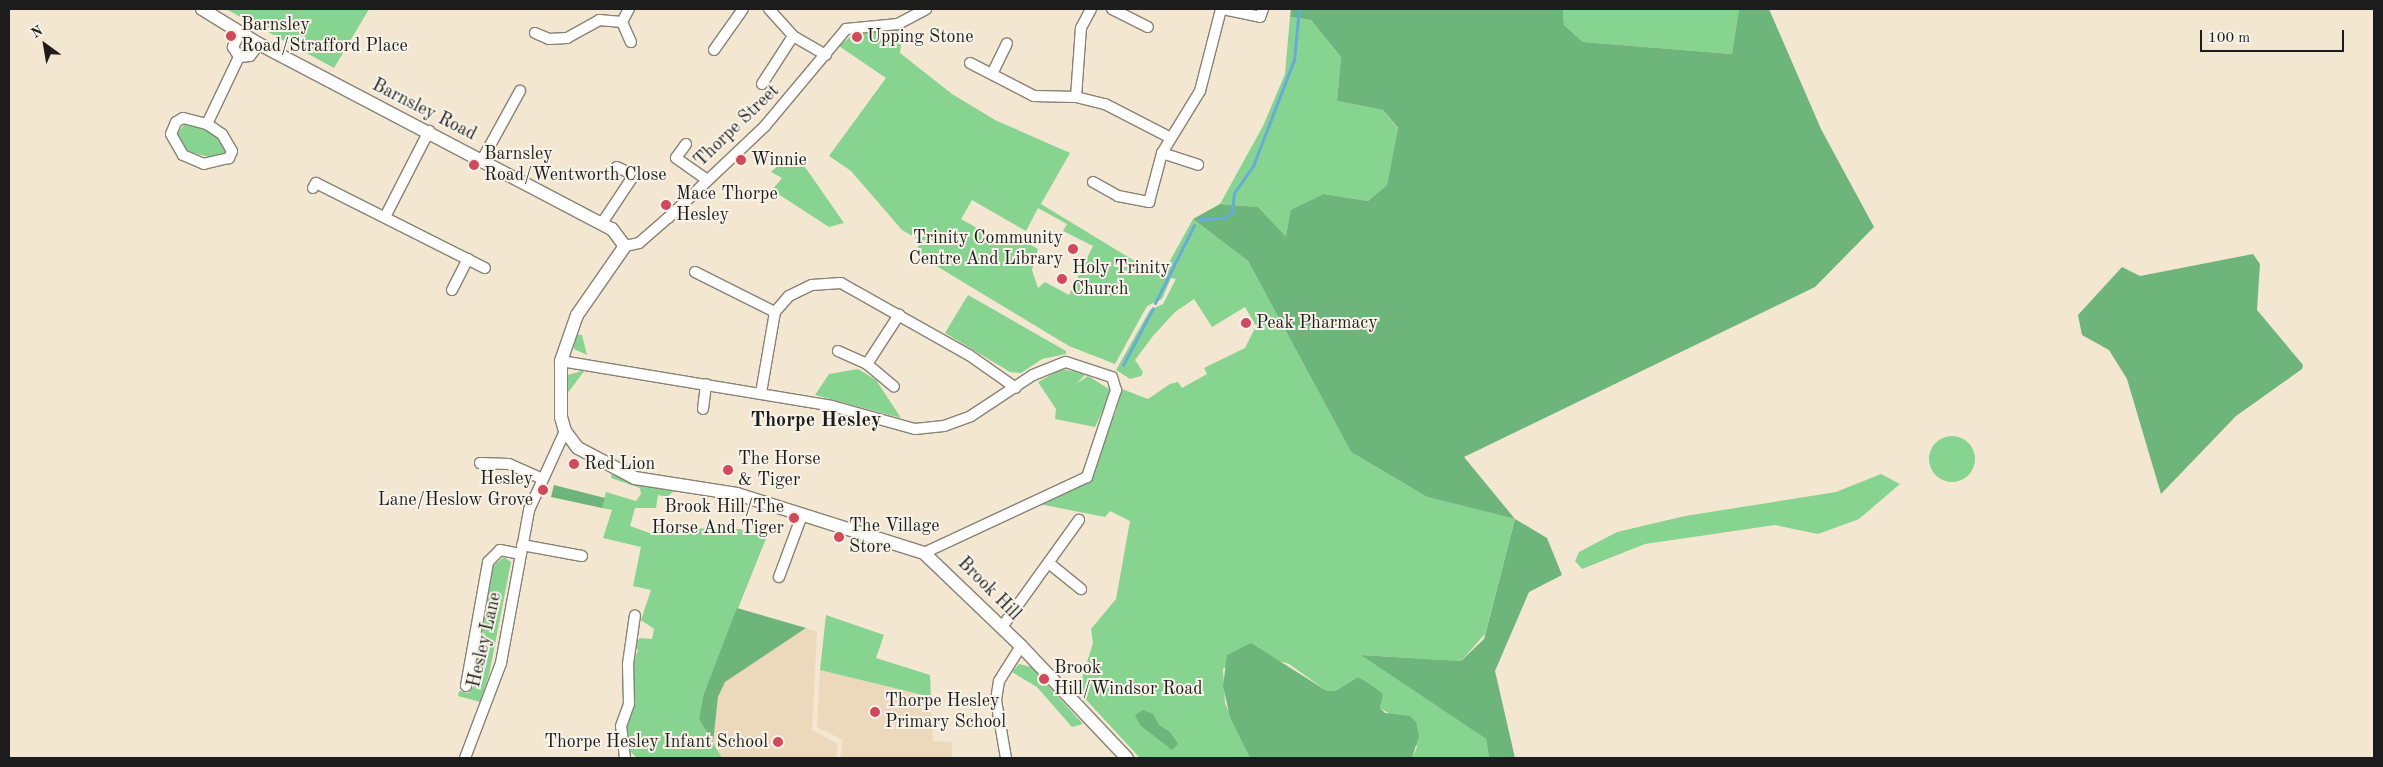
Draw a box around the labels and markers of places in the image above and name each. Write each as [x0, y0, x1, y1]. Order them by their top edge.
place label: Barnsley Road/Strafford Place [241, 15, 408, 58]
place label: Upping Stone [867, 26, 973, 48]
marker: Barnsley Road/Strafford Place [225, 30, 237, 42]
marker: Upping Stone [851, 31, 863, 43]
place label: Barnsley Road/Wentworth Close [484, 144, 666, 186]
place label: Winnie [751, 149, 807, 171]
marker: Winnie [735, 154, 747, 166]
marker: Barnsley Road/Wentworth Close [468, 159, 480, 171]
place label: Mace Thorpe Hesley [676, 184, 778, 226]
marker: Mace Thorpe Hesley [660, 199, 672, 211]
place label: Trinity Community Centre And Library [909, 228, 1063, 270]
marker: Trinity Community Centre And Library [1067, 243, 1079, 255]
place label: Holy Trinity Church [1072, 258, 1170, 300]
marker: Holy Trinity Church [1056, 273, 1068, 285]
place label: Peak Pharmacy [1256, 312, 1378, 334]
marker: Peak Pharmacy [1240, 317, 1252, 329]
place label: The Horse & Tiger [738, 449, 821, 492]
place label: Red Lion [584, 453, 655, 475]
marker: Red Lion [568, 458, 580, 470]
marker: The Horse & Tiger [722, 464, 734, 476]
place label: Hesley Lane/Heslow Grove [378, 469, 533, 512]
marker: Hesley Lane/Heslow Grove [537, 484, 549, 496]
place label: Brook Hill/The Horse And Tiger [651, 497, 784, 540]
marker: Brook Hill/The Horse And Tiger [788, 512, 800, 524]
place label: The Village Store [849, 516, 940, 558]
marker: The Village Store [833, 531, 845, 543]
place label: Brook Hill/Windsor Road [1054, 658, 1203, 701]
marker: Brook Hill/Windsor Road [1038, 673, 1050, 685]
place label: Thorpe Hesley Primary School [885, 691, 1006, 734]
marker: Thorpe Hesley Primary School [869, 706, 881, 718]
place label: Thorpe Hesley Infant School [544, 731, 768, 753]
marker: Thorpe Hesley Infant School [772, 736, 784, 748]

